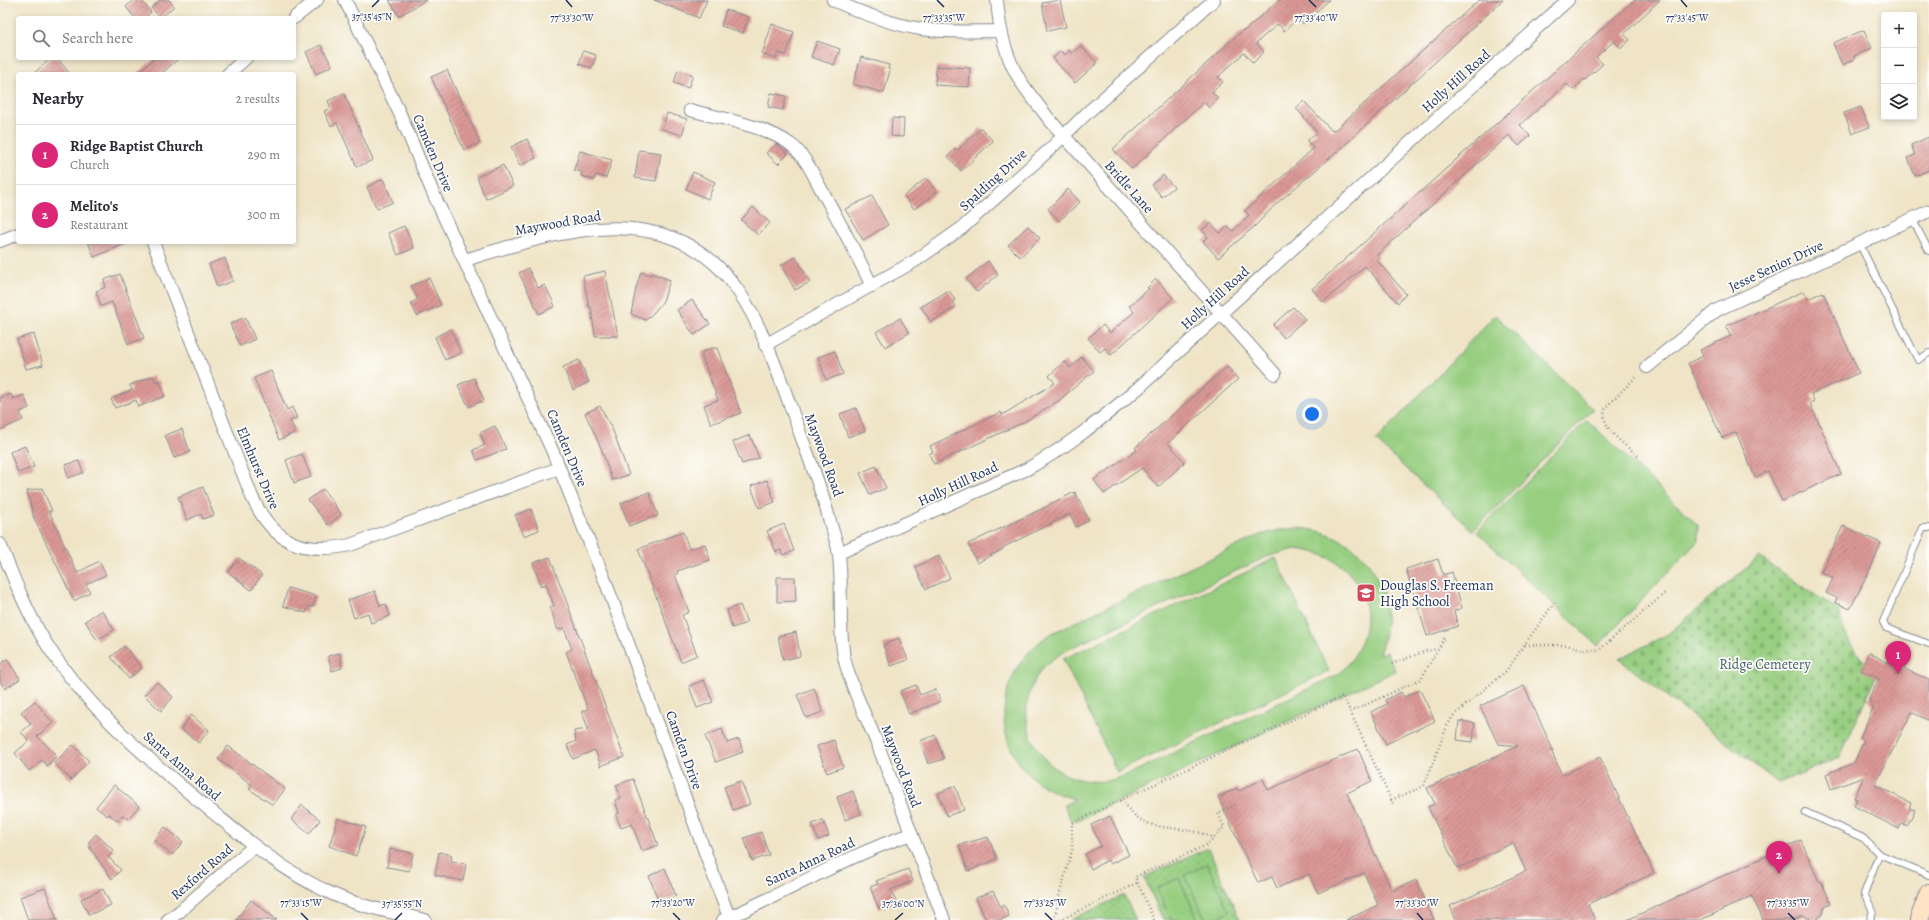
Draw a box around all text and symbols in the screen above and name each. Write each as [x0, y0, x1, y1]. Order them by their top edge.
text: 37°35'45"N [352, 10, 392, 23]
text: 77°33'30"W [550, 11, 594, 24]
text: 77°33'35"W [923, 11, 966, 24]
text: 77°33'40"W [1294, 11, 1339, 24]
text: 77°33'45"W [1666, 11, 1709, 24]
map controls [1881, 12, 1917, 120]
button: + [1881, 12, 1917, 48]
search box [16, 16, 296, 60]
icon: search [30, 27, 52, 49]
text: Search here [62, 28, 133, 48]
street label: Holly Hill Road [1418, 45, 1495, 117]
button: − [1881, 48, 1917, 84]
button: layers [1881, 84, 1917, 120]
text: Nearby [32, 87, 83, 110]
text: 2 results [236, 90, 280, 107]
street label: Camden Drive [408, 111, 458, 195]
text: Ridge Baptist Church [70, 136, 203, 156]
street label: Spalding Drive [955, 144, 1031, 216]
text: 1 [43, 146, 47, 163]
text: 290 m [248, 146, 280, 163]
text: Church [70, 156, 109, 173]
street label: Bridle Lane [1100, 156, 1158, 218]
text: Melito's [70, 196, 118, 216]
text: 2 [42, 206, 48, 223]
text: 300 m [247, 206, 280, 223]
street label: Maywood Road [513, 206, 603, 240]
text: Restaurant [70, 216, 128, 233]
street label: Jesse Senior Drive [1726, 236, 1826, 296]
street label: Holly Hill Road [1177, 262, 1254, 334]
your location [1302, 404, 1322, 424]
street label: Camden Drive [542, 406, 592, 490]
street label: Maywood Road [800, 411, 848, 500]
street label: Elmhurst Drive [232, 424, 284, 512]
street label: Holly Hill Road [915, 457, 1002, 511]
place label: Douglas S. Freeman High School [1380, 576, 1494, 611]
school or university icon: Douglas S. Freeman High School [1355, 582, 1377, 604]
pin: 1 [1885, 641, 1911, 674]
park label: Ridge Cemetery [1719, 655, 1811, 674]
street label: Camden Drive [661, 708, 707, 792]
street label: Maywood Road [876, 722, 926, 811]
street label: Santa Anna Road [139, 727, 225, 805]
street label: Santa Anna Road [762, 833, 858, 891]
street label: Rexford Road [167, 839, 238, 904]
pin: 2 [1766, 841, 1792, 874]
text: 77°33'15"W [280, 896, 322, 909]
text: 77°33'20"W [651, 896, 696, 909]
text: 77°33'25"W [1024, 896, 1067, 909]
text: 77°33'30"W [1395, 896, 1439, 909]
text: 77°33'35"W [1767, 896, 1810, 909]
text: 37°35'55"N [382, 897, 422, 910]
text: 37°36'00"N [882, 897, 924, 910]

